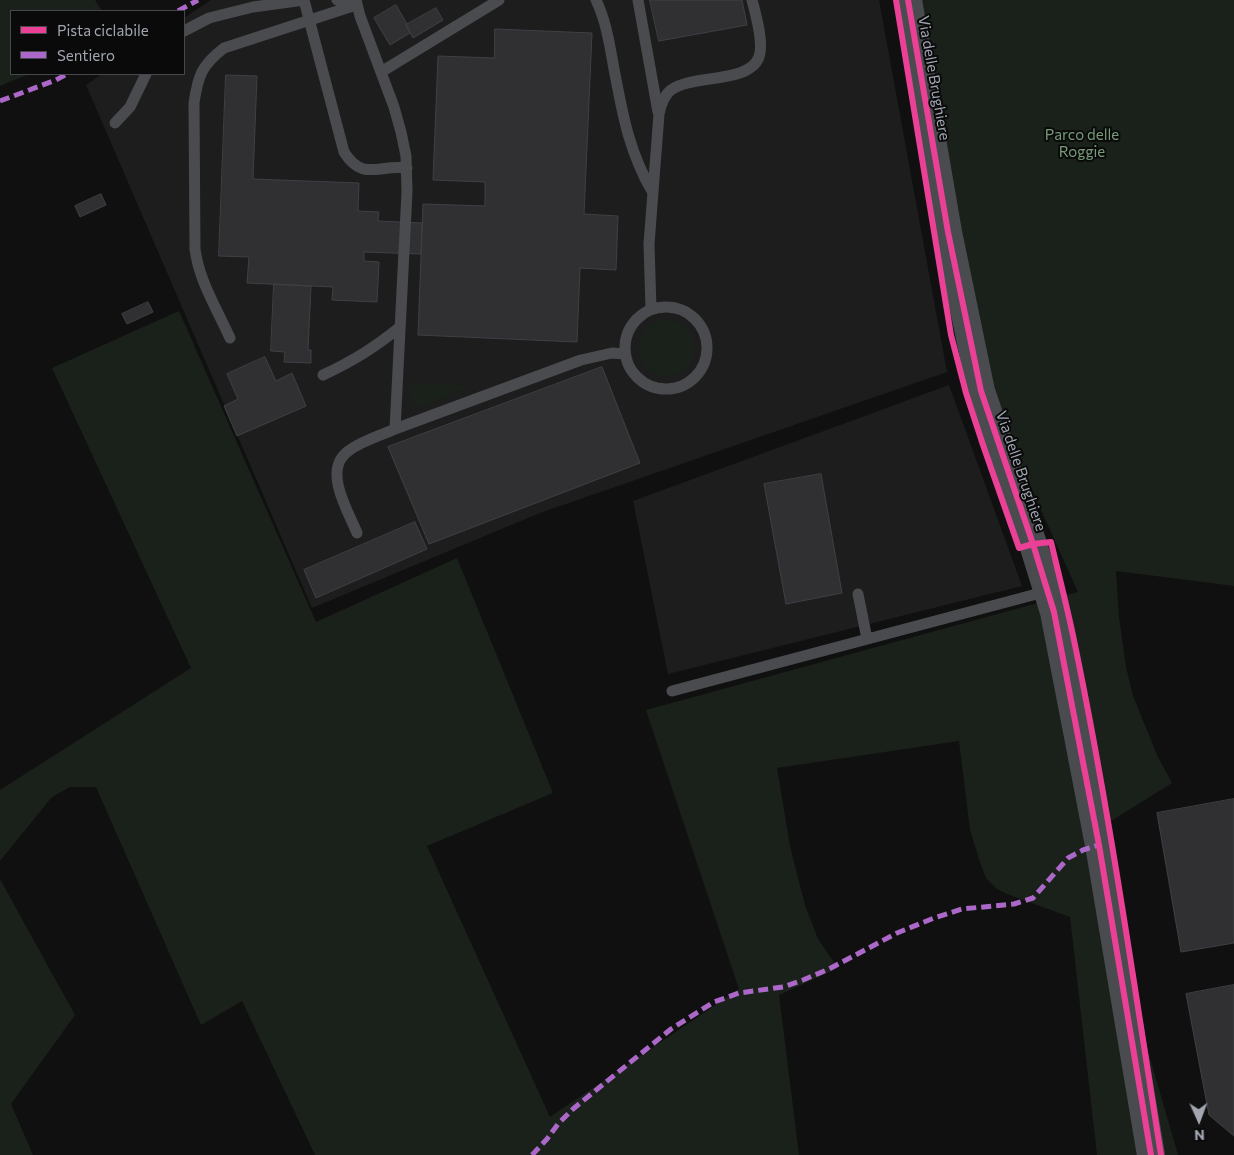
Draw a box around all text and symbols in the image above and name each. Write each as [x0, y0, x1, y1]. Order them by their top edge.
legend [10, 10, 185, 75]
street label: Via delle Brughiere [914, 14, 954, 142]
text: Pista ciclabile [57, 21, 149, 39]
text: Sentiero [57, 46, 115, 64]
park label: Parco delle Roggie [1045, 126, 1119, 161]
street label: Via delle Brughiere [992, 408, 1050, 534]
north arrow [1174, 1095, 1224, 1145]
text: N [1194, 1127, 1205, 1144]

